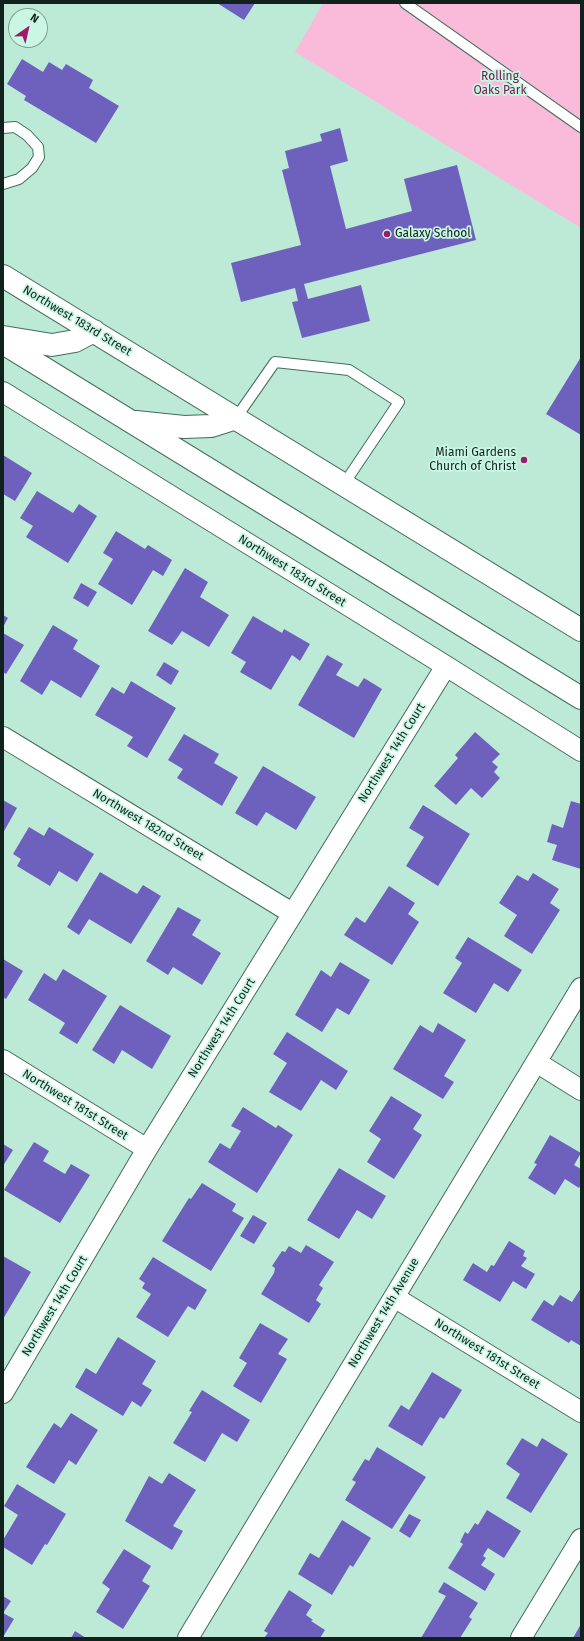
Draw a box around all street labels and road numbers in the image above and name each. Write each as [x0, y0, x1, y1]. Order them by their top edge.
street label: Northwest 183rd Street [20, 283, 134, 359]
street label: Northwest 183rd Street [235, 532, 349, 610]
street label: Northwest 14th Court [355, 700, 429, 806]
street label: Northwest 182nd Street [90, 786, 206, 864]
street label: Northwest 14th Court [185, 975, 259, 1081]
street label: Northwest 181st Street [20, 1067, 130, 1143]
street label: Northwest 14th Court [19, 1253, 91, 1359]
street label: Northwest 14th Avenue [346, 1256, 422, 1370]
street label: Northwest 181st Street [432, 1316, 542, 1392]

